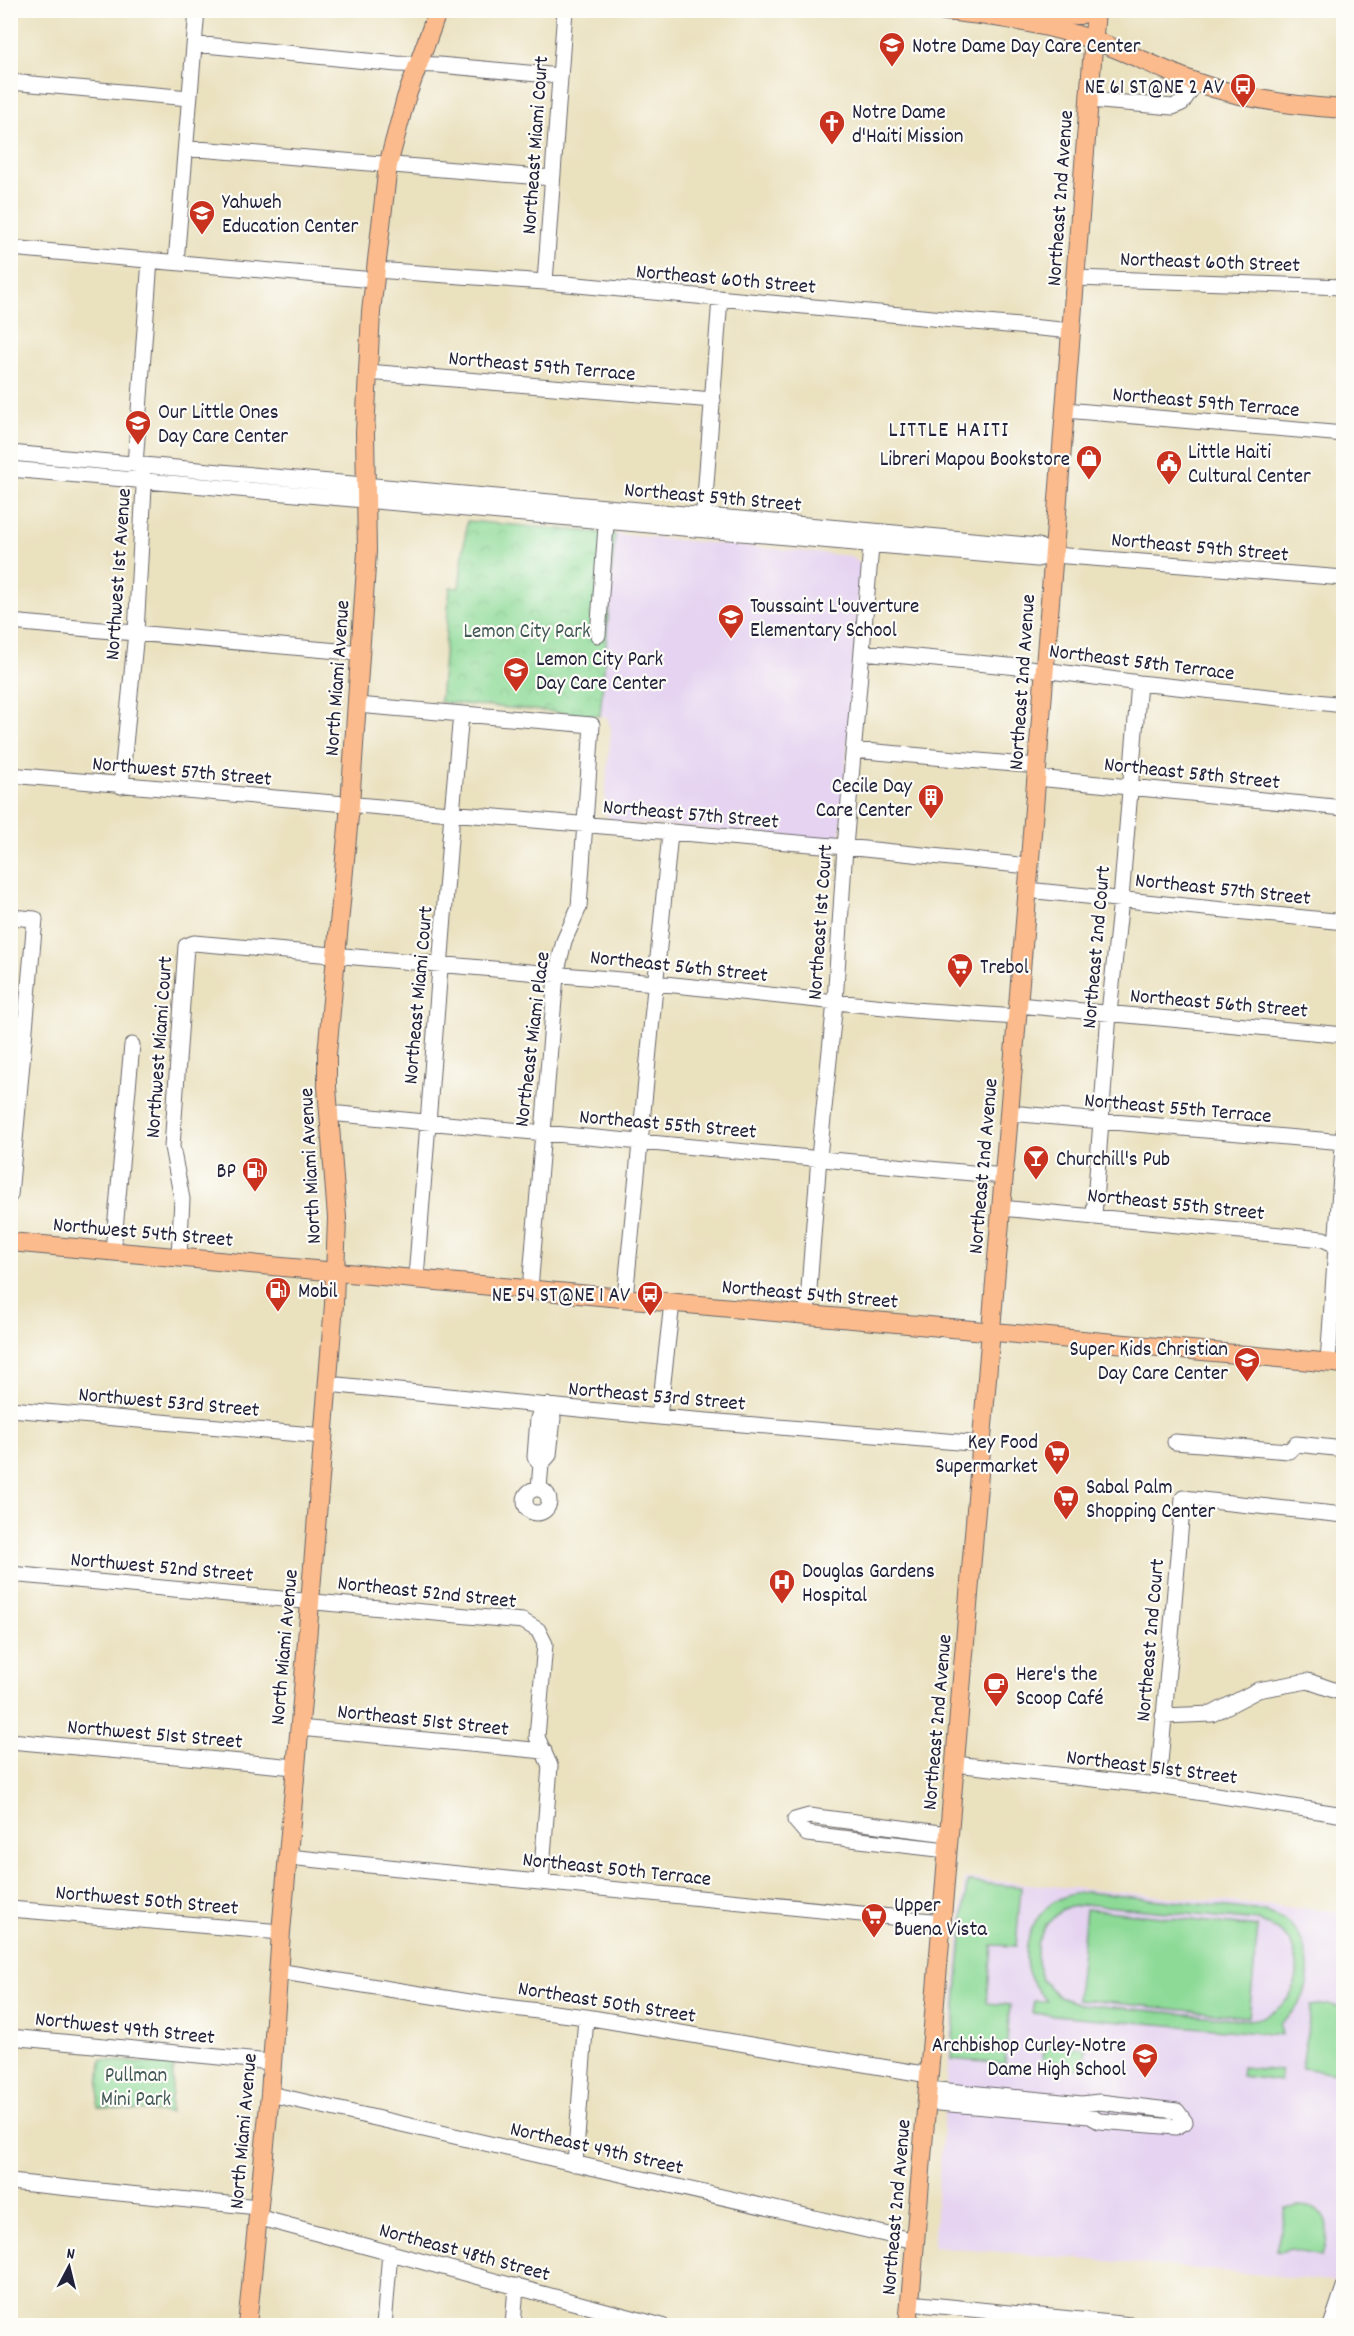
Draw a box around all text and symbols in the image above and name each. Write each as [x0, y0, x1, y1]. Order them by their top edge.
school or university icon: Notre Dame Day Care Center [877, 30, 907, 68]
place label: Notre Dame Day Care Center [912, 33, 1141, 63]
street label: Northeast Miami Court [516, 55, 558, 235]
bus stop icon: NE 61 ST@NE 2 AV [1228, 71, 1258, 109]
place label: NE 61 ST@NE 2 AV [1085, 74, 1224, 104]
place label: Notre Dame d'Haiti Mission [852, 99, 964, 153]
church icon: Notre Dame d'Haiti Mission [817, 108, 847, 146]
street label: Northeast 2nd Avenue [1041, 109, 1083, 287]
place label: Yahweh Education Center [222, 189, 358, 243]
school or university icon: Yahweh Education Center [187, 198, 217, 236]
street label: Northeast 60th Street [1119, 246, 1301, 282]
street label: Northeast 60th Street [635, 258, 817, 304]
street label: Northeast 59th Terrace [447, 345, 637, 391]
street label: Northeast 59th Terrace [1111, 381, 1301, 427]
place label: Our Little Ones Day Care Center [158, 399, 288, 453]
school or university icon: Our Little Ones Day Care Center [123, 408, 153, 446]
district label: LITTLE HAITI [888, 416, 1010, 447]
place label: Little Haiti Cultural Center [1188, 439, 1311, 493]
shop icon: Libreri Mapou Bookstore [1074, 443, 1104, 481]
place label: Libreri Mapou Bookstore [880, 446, 1070, 476]
public building icon: Little Haiti Cultural Center [1154, 448, 1184, 486]
street label: Northeast 59th Street [623, 476, 803, 522]
street label: Northwest 1st Avenue [99, 487, 141, 661]
street label: Northeast 59th Street [1110, 526, 1290, 572]
place label: Toussaint L'ouverture Elementary School [750, 593, 919, 647]
street label: Northeast 2nd Avenue [1003, 593, 1045, 771]
street label: North Miami Avenue [319, 599, 359, 757]
school or university icon: Toussaint L'ouverture Elementary School [716, 602, 746, 640]
park label: Lemon City Park [463, 618, 591, 648]
street label: Northeast 58th Terrace [1047, 638, 1236, 690]
place label: Lemon City Park Day Care Center [536, 646, 666, 700]
school or university icon: Lemon City Park Day Care Center [501, 655, 531, 693]
street label: Northwest 57th Street [91, 750, 273, 796]
street label: Northeast 58th Street [1102, 751, 1281, 799]
place label: Cecile Day Care Center [816, 773, 912, 827]
building icon: Cecile Day Care Center [916, 782, 946, 820]
street label: Northeast 57th Street [602, 793, 780, 839]
street label: Northeast 1st Court [802, 843, 842, 1001]
street label: Northeast 2nd Court [1076, 864, 1120, 1030]
street label: Northeast 57th Street [1133, 867, 1312, 915]
street label: Northeast Miami Court [397, 905, 443, 1086]
street label: Northeast 56th Street [588, 944, 769, 992]
street label: Northeast Miami Place [508, 950, 560, 1129]
supermarket icon: Trebol [945, 951, 975, 989]
place label: Trebol [980, 954, 1029, 984]
street label: Northwest Miami Court [140, 955, 182, 1139]
street label: Northeast 56th Street [1128, 982, 1309, 1028]
street label: Northeast 2nd Avenue [962, 1077, 1008, 1255]
street label: North Miami Avenue [293, 1087, 331, 1245]
street label: Northeast 55th Terrace [1083, 1087, 1273, 1133]
street label: Northeast 55th Street [578, 1103, 758, 1149]
bar icon: Churchill's Pub [1021, 1143, 1051, 1181]
place label: Churchill's Pub [1056, 1146, 1170, 1176]
fuel station icon: BP [240, 1155, 270, 1193]
place label: BP [217, 1158, 236, 1188]
street label: Northeast 55th Street [1086, 1182, 1266, 1230]
street label: Northwest 54th Street [51, 1211, 234, 1257]
street label: Northeast 54th Street [720, 1273, 899, 1319]
fuel station icon: Mobil [263, 1275, 293, 1313]
place label: Mobil [298, 1278, 338, 1308]
bus stop icon: NE 54 ST@NE 1 AV [635, 1279, 665, 1317]
place label: NE 54 ST@NE 1 AV [492, 1282, 630, 1312]
place label: Super Kids Christian Day Care Center [1070, 1336, 1228, 1390]
school or university icon: Super Kids Christian Day Care Center [1232, 1345, 1262, 1383]
street label: Northeast 53rd Street [567, 1375, 747, 1421]
street label: Northwest 53rd Street [77, 1381, 261, 1427]
place label: Key Food Supermarket [935, 1429, 1038, 1483]
supermarket icon: Key Food Supermarket [1042, 1438, 1072, 1476]
place label: Sabal Palm Shopping Center [1086, 1474, 1215, 1528]
supermarket icon: Sabal Palm Shopping Center [1051, 1483, 1081, 1521]
street label: Northwest 52nd Street [69, 1546, 255, 1592]
street label: Northeast 2nd Court [1130, 1557, 1174, 1723]
place label: Douglas Gardens Hospital [802, 1558, 935, 1612]
hospital icon: Douglas Gardens Hospital [767, 1567, 797, 1605]
street label: North Miami Avenue [264, 1568, 308, 1726]
street label: Northeast 52nd Street [336, 1570, 518, 1618]
street label: Northeast 2nd Avenue [916, 1633, 962, 1811]
place label: Here's the Scoop Café [1016, 1661, 1104, 1715]
cafe icon: Here's the Scoop Café [981, 1670, 1011, 1708]
street label: Northeast 51st Street [336, 1698, 510, 1746]
street label: Northwest 51st Street [66, 1713, 244, 1759]
street label: Northeast 51st Street [1064, 1744, 1239, 1794]
street label: Northeast 50th Terrace [521, 1846, 712, 1896]
street label: Northwest 50th Street [54, 1879, 240, 1925]
place label: Upper Buena Vista [894, 1892, 988, 1946]
supermarket icon: Upper Buena Vista [859, 1901, 889, 1939]
street label: Northeast 50th Street [515, 1975, 698, 2033]
street label: Northwest 49th Street [33, 2006, 216, 2054]
place label: Archbishop Curley-Notre Dame High School [932, 2032, 1126, 2086]
school or university icon: Archbishop Curley-Notre Dame High School [1130, 2041, 1160, 2079]
street label: North Miami Avenue [223, 2052, 267, 2210]
park label: Pullman Mini Park [101, 2062, 171, 2116]
street label: Northeast 49th Street [507, 2115, 686, 2184]
street label: Northeast 2nd Avenue [875, 2118, 921, 2296]
street label: Northeast 48th Street [375, 2217, 553, 2291]
north arrow [39, 2237, 99, 2297]
text: N [65, 2243, 76, 2267]

